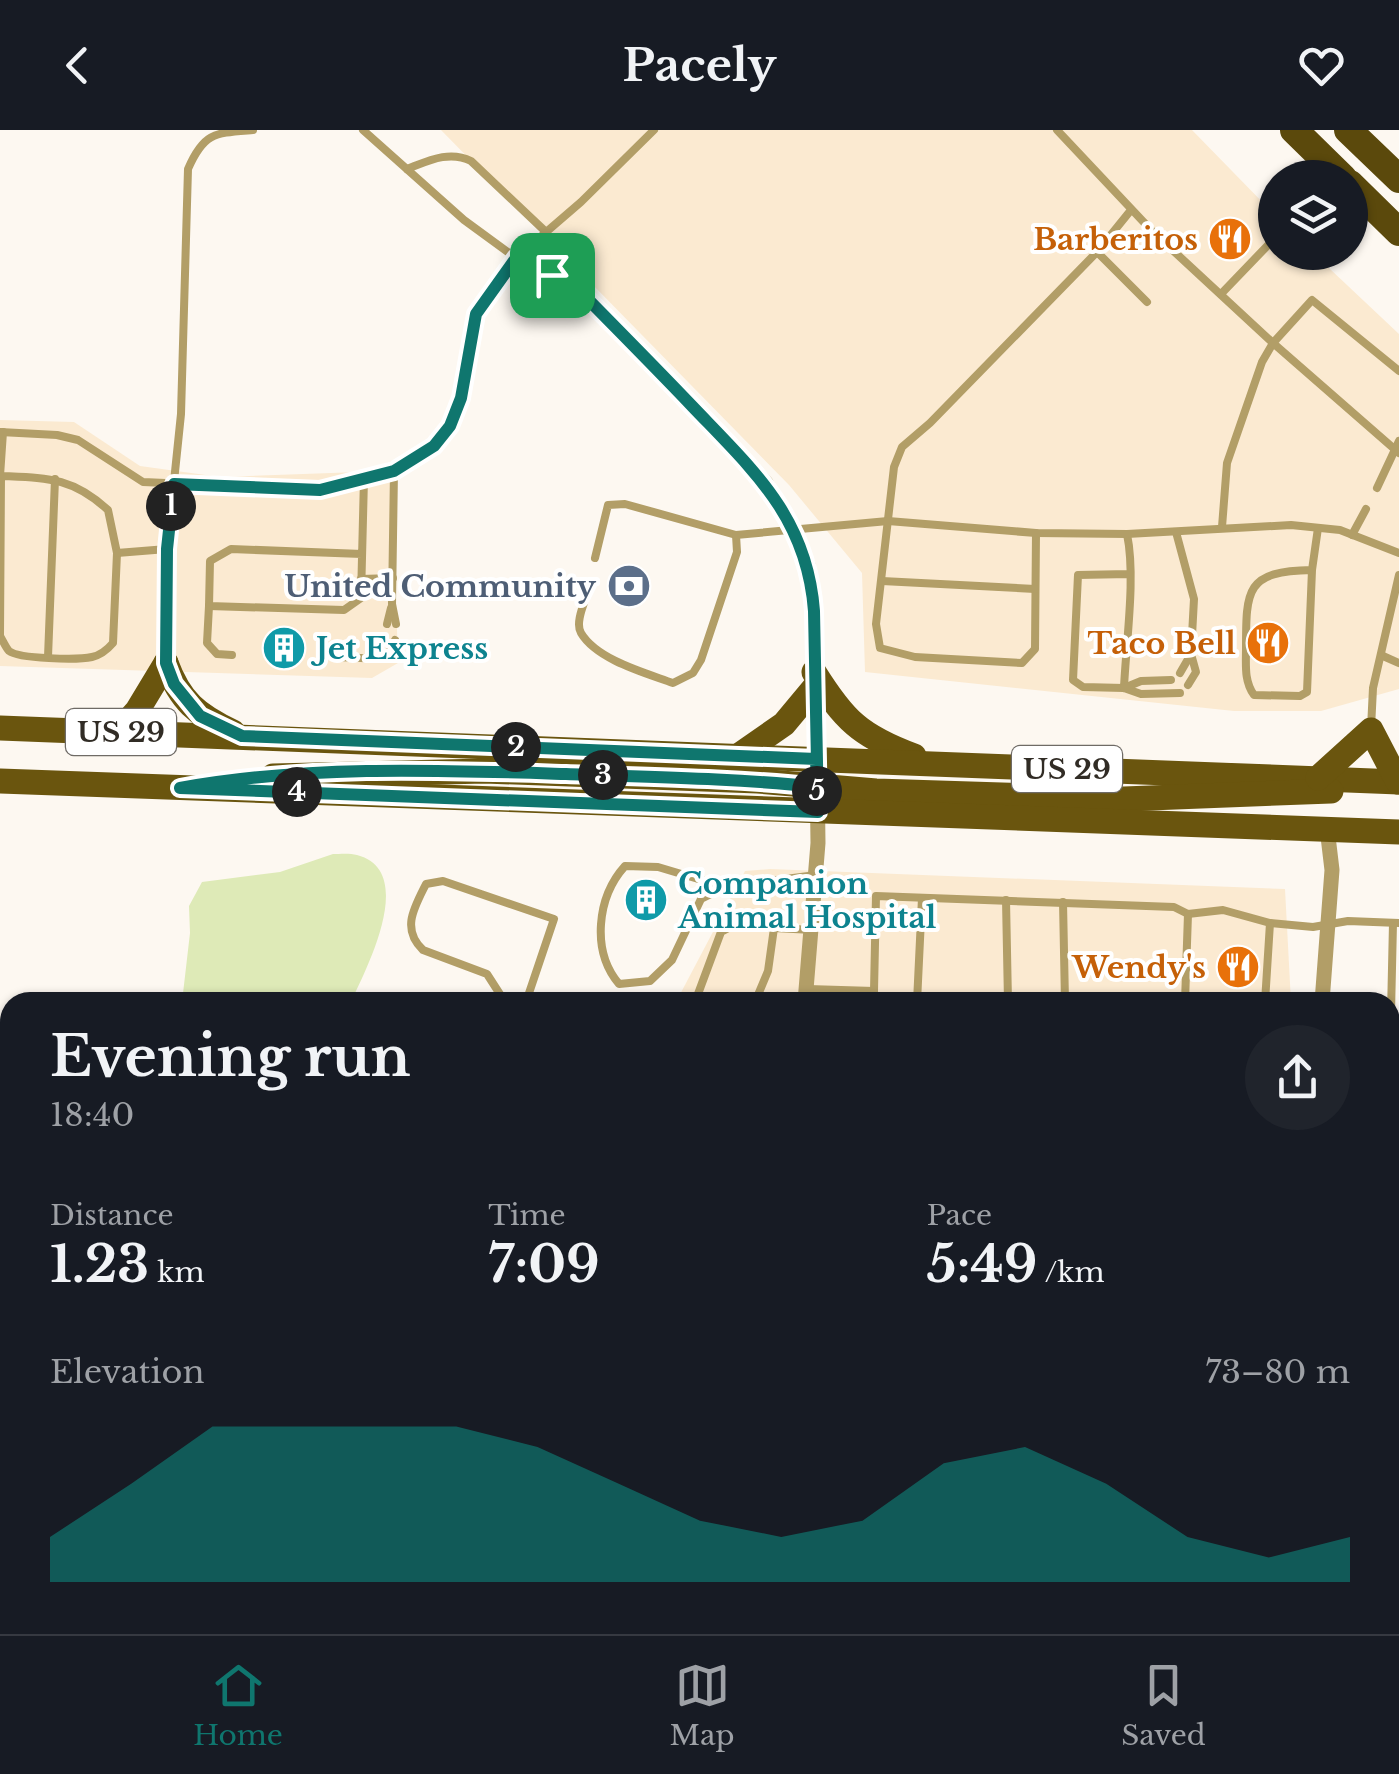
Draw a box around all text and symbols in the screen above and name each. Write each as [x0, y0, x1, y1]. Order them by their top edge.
text: Pacely [623, 37, 776, 93]
icon: back [50, 38, 105, 93]
icon: heart [1294, 38, 1349, 93]
map controls [1258, 160, 1368, 270]
button: layers [1258, 160, 1368, 270]
restaurant icon: Barberitos [1207, 216, 1253, 262]
place label: Barberitos [1033, 221, 1198, 258]
pin [510, 233, 595, 318]
icon: arrive [525, 248, 580, 303]
pin: 1 [146, 481, 196, 531]
text: 1 [165, 488, 177, 523]
bank icon: United Community [606, 563, 652, 609]
place label: United Community [284, 568, 597, 605]
restaurant icon: Taco Bell [1245, 620, 1291, 666]
building icon: Jet Express [261, 625, 307, 671]
place label: Taco Bell [1087, 625, 1236, 662]
place label: Jet Express [310, 630, 488, 667]
road number: US 29 [66, 709, 176, 755]
pin: 2 [491, 722, 541, 772]
text: 2 [507, 729, 525, 764]
road number: US 29 [1012, 746, 1122, 792]
pin: 3 [578, 750, 628, 800]
text: 3 [594, 757, 612, 792]
pin: 5 [792, 766, 842, 816]
pin: 4 [272, 767, 322, 817]
text: 5 [809, 773, 825, 808]
text: 4 [288, 774, 306, 809]
place label: Companion Animal Hospital [677, 865, 937, 936]
building icon: Companion Animal Hospital [623, 877, 669, 923]
restaurant icon: Wendy's [1215, 944, 1261, 990]
place label: Wendy's [1071, 949, 1206, 986]
text: Evening run [50, 1023, 410, 1091]
button: share [1245, 1025, 1350, 1130]
text: 18:40 [50, 1095, 134, 1135]
text: Distance [50, 1198, 173, 1233]
text: Time [488, 1198, 566, 1233]
text: Pace [927, 1198, 992, 1233]
text: 1.23 [50, 1233, 149, 1296]
text: 7:09 [488, 1233, 600, 1296]
text: 5:49 [927, 1233, 1038, 1296]
text: km [149, 1255, 205, 1290]
text: /km [1038, 1255, 1105, 1290]
text: Elevation [50, 1352, 204, 1392]
text: 73–80 m [1205, 1352, 1350, 1392]
tab: Home [193, 1658, 283, 1753]
tab: Map [670, 1658, 735, 1753]
tab: Saved [1121, 1658, 1206, 1753]

